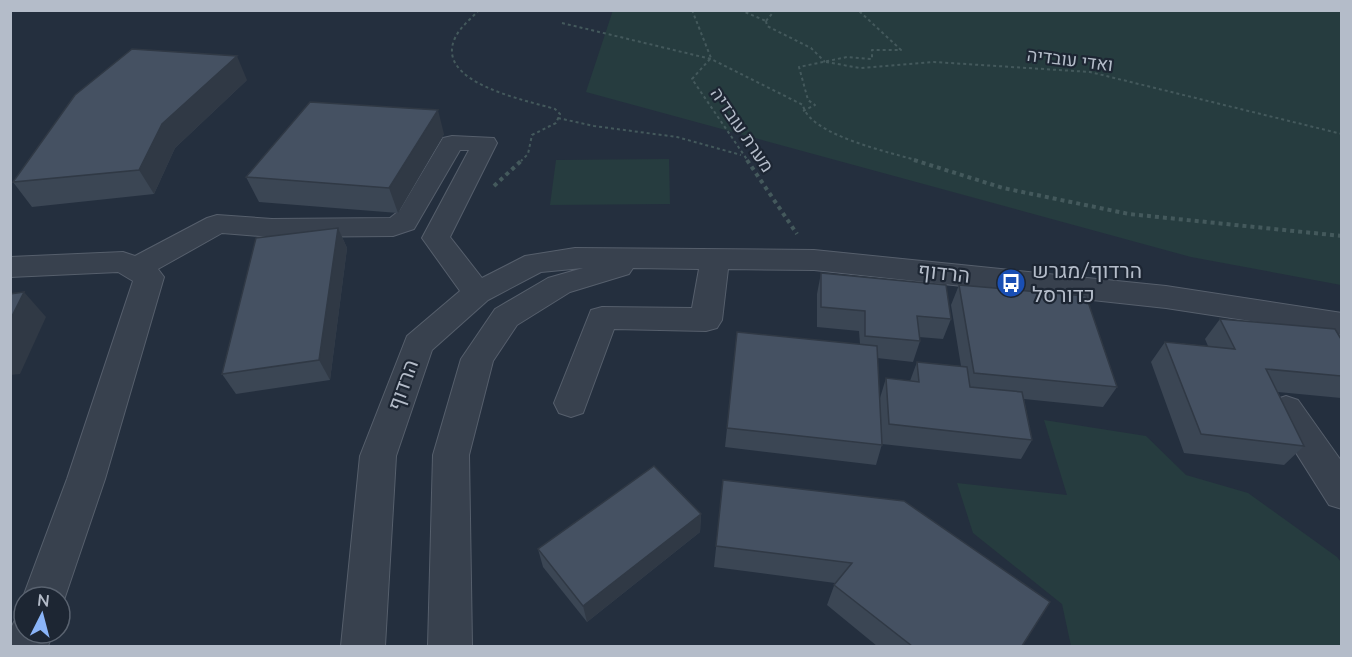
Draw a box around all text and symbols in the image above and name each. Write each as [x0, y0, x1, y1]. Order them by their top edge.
street label: ואדי עובדיה [1026, 43, 1115, 75]
street label: מערת עובדיה [707, 83, 779, 176]
street label: הרדוף [917, 256, 971, 287]
place label: הרדוף/מגרש כדורסל [1032, 257, 1142, 306]
bus stop icon: הרדוף/מגרש כדורסל [995, 267, 1027, 299]
street label: הרדוף [381, 356, 422, 413]
north arrow [12, 585, 72, 645]
text: N [36, 589, 51, 610]

